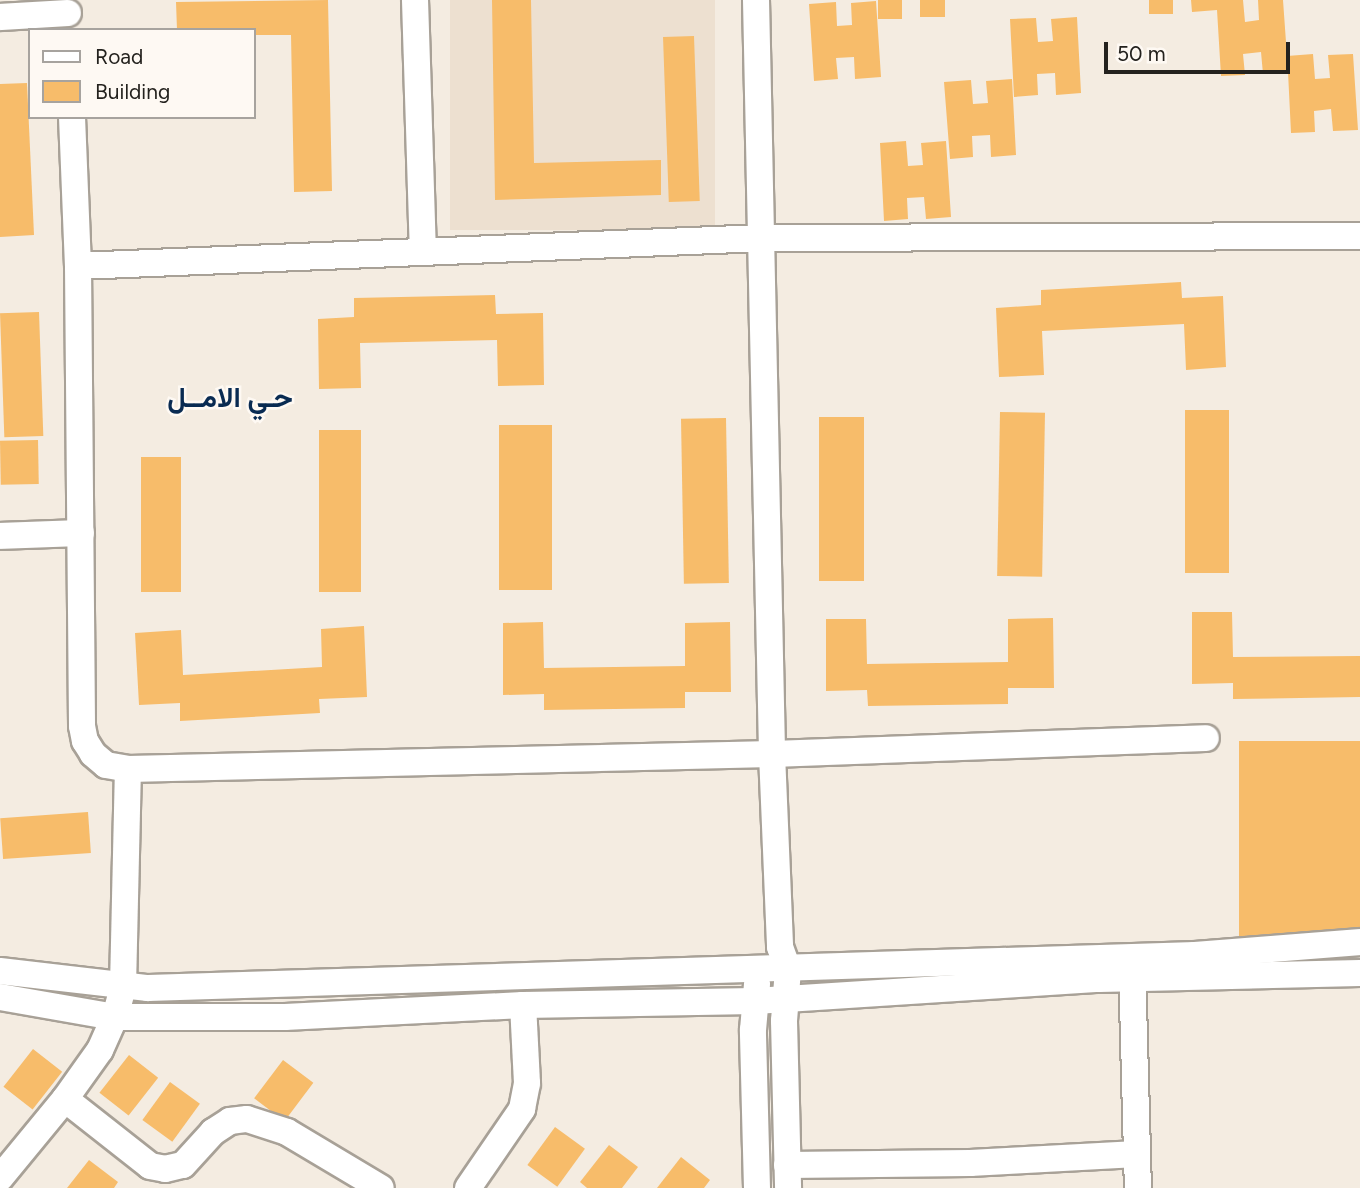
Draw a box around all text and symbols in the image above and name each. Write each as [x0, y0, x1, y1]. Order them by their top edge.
legend [28, 28, 256, 119]
scale bar [1108, 28, 1294, 72]
text: 50 m [1117, 41, 1166, 66]
text: Road [95, 44, 143, 69]
text: Building [95, 79, 170, 104]
district label: حـي الامــل [167, 380, 293, 414]

